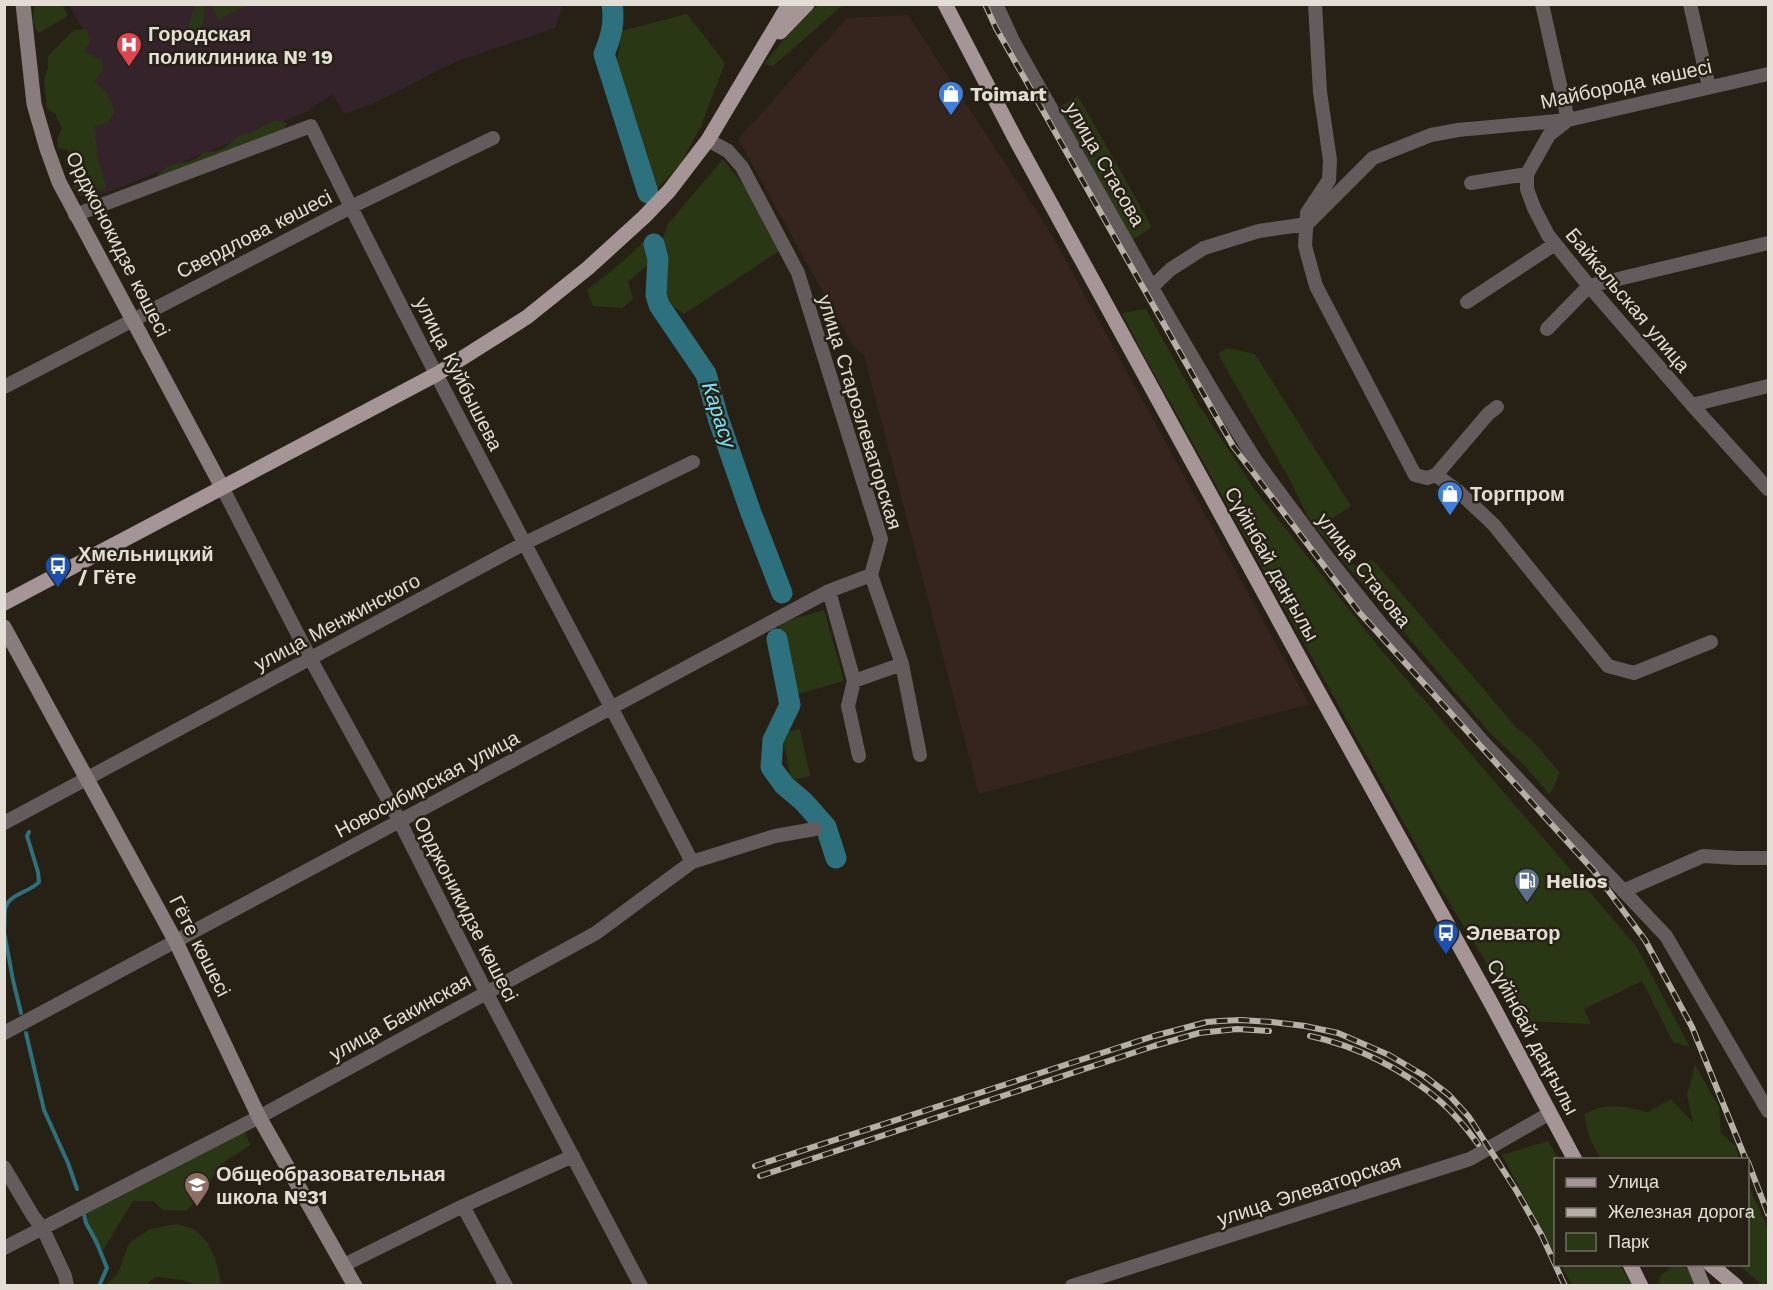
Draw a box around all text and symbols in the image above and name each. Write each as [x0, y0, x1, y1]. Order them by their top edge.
place label: Городская поликлиника № 19 [148, 22, 333, 69]
hospital icon: Городская поликлиника № 19 [114, 30, 144, 68]
street label: Майборода көшесі [1538, 54, 1714, 114]
shop icon: Toimart [936, 79, 966, 117]
place label: Toimart [970, 82, 1047, 106]
street label: улица Стасова [1060, 98, 1151, 231]
street label: Орджонокидзе көшесі [61, 147, 175, 341]
street label: Свердлова көшесі [172, 184, 336, 284]
street label: Байкальская улица [1561, 223, 1696, 378]
street label: улица Староэлеваторская [813, 292, 907, 532]
street label: улица Куйбышева [410, 293, 508, 456]
water label: Карасу [697, 379, 742, 453]
shop icon: Торгпром [1435, 479, 1465, 517]
place label: Торгпром [1470, 482, 1565, 506]
street label: Сүйінбай даңғылы [1220, 483, 1324, 645]
street label: улица Стасова [1312, 508, 1417, 633]
place label: Хмельницкий / Гёте [78, 542, 214, 589]
bus stop icon: Хмельницкий / Гёте [43, 551, 73, 589]
street label: улица Менжинского [250, 568, 424, 676]
street label: Новосибирская улица [331, 725, 524, 843]
street label: Орджоникидзе көшесі [409, 812, 523, 1006]
fuel station icon: Helios [1512, 866, 1542, 904]
place label: Helios [1546, 869, 1608, 893]
street label: Гёте көшесі [164, 891, 236, 1001]
bus stop icon: Элеватор [1431, 918, 1461, 956]
place label: Элеватор [1466, 921, 1560, 945]
street label: Сүйінбай даңғылы [1482, 955, 1584, 1119]
street label: улица Бакинская [325, 968, 475, 1066]
street label: улица Элеваторская [1214, 1149, 1404, 1231]
legend [1554, 1158, 1749, 1266]
place label: Общеобразовательная школа №31 [216, 1162, 446, 1209]
school or university icon: Общеобразовательная школа №31 [182, 1170, 212, 1208]
text: Улица [1608, 1171, 1660, 1192]
text: Железная дорога [1608, 1201, 1756, 1222]
text: Парк [1608, 1231, 1649, 1252]

